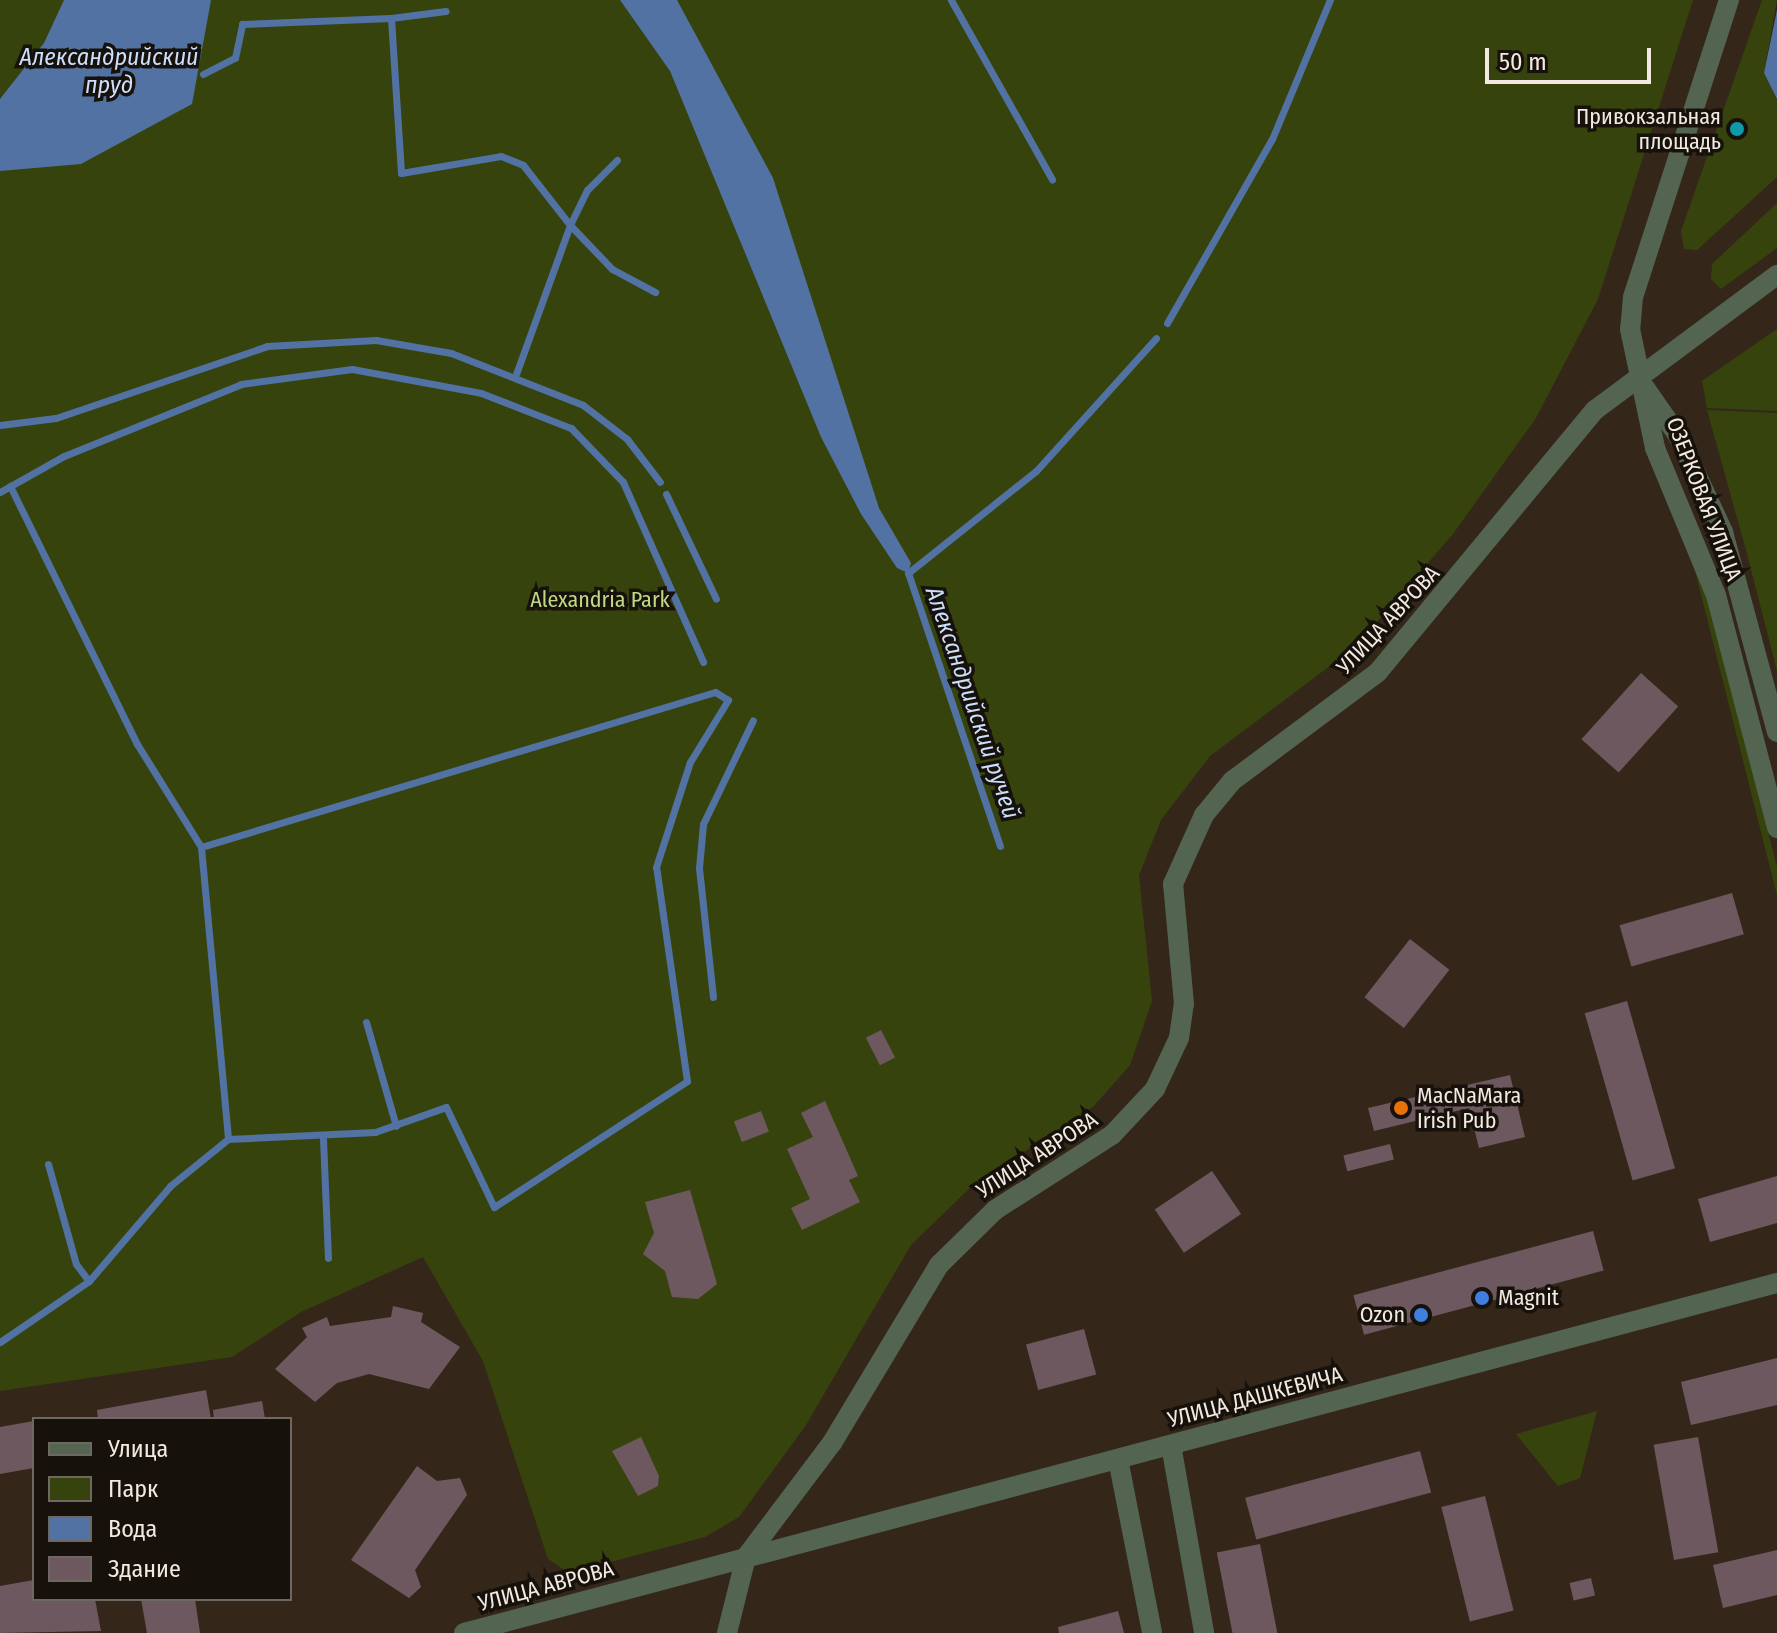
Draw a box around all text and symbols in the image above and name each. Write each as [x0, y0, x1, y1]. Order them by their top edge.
scale bar [1489, 32, 1655, 82]
water label: Александрийский пруд [19, 44, 199, 100]
text: 50 m [1499, 48, 1547, 76]
place label: Привокзальная площадь [1576, 103, 1721, 154]
marker: Привокзальная площадь [1728, 120, 1746, 138]
street label: ОЗЕРКОВАЯ УЛИЦА [1661, 414, 1747, 584]
street label: УЛИЦА АВРОВА [1331, 560, 1445, 680]
water label: Александрийский ручей [919, 583, 1025, 823]
park label: Alexandria Park [530, 587, 670, 613]
place label: MacNaMara Irish Pub [1417, 1082, 1521, 1134]
marker: MacNaMara Irish Pub [1392, 1099, 1410, 1117]
street label: УЛИЦА АВРОВА [972, 1106, 1102, 1204]
place label: Magnit [1498, 1285, 1559, 1311]
marker: Magnit [1473, 1289, 1491, 1307]
place label: Ozon [1360, 1302, 1405, 1328]
marker: Ozon [1412, 1306, 1430, 1324]
street label: УЛИЦА ДАШКЕВИЧА [1165, 1361, 1345, 1433]
legend [32, 1417, 292, 1601]
text: Улица [108, 1435, 168, 1463]
text: Парк [108, 1475, 158, 1503]
text: Вода [108, 1515, 157, 1543]
text: Здание [108, 1555, 181, 1583]
street label: УЛИЦА АВРОВА [475, 1555, 617, 1617]

